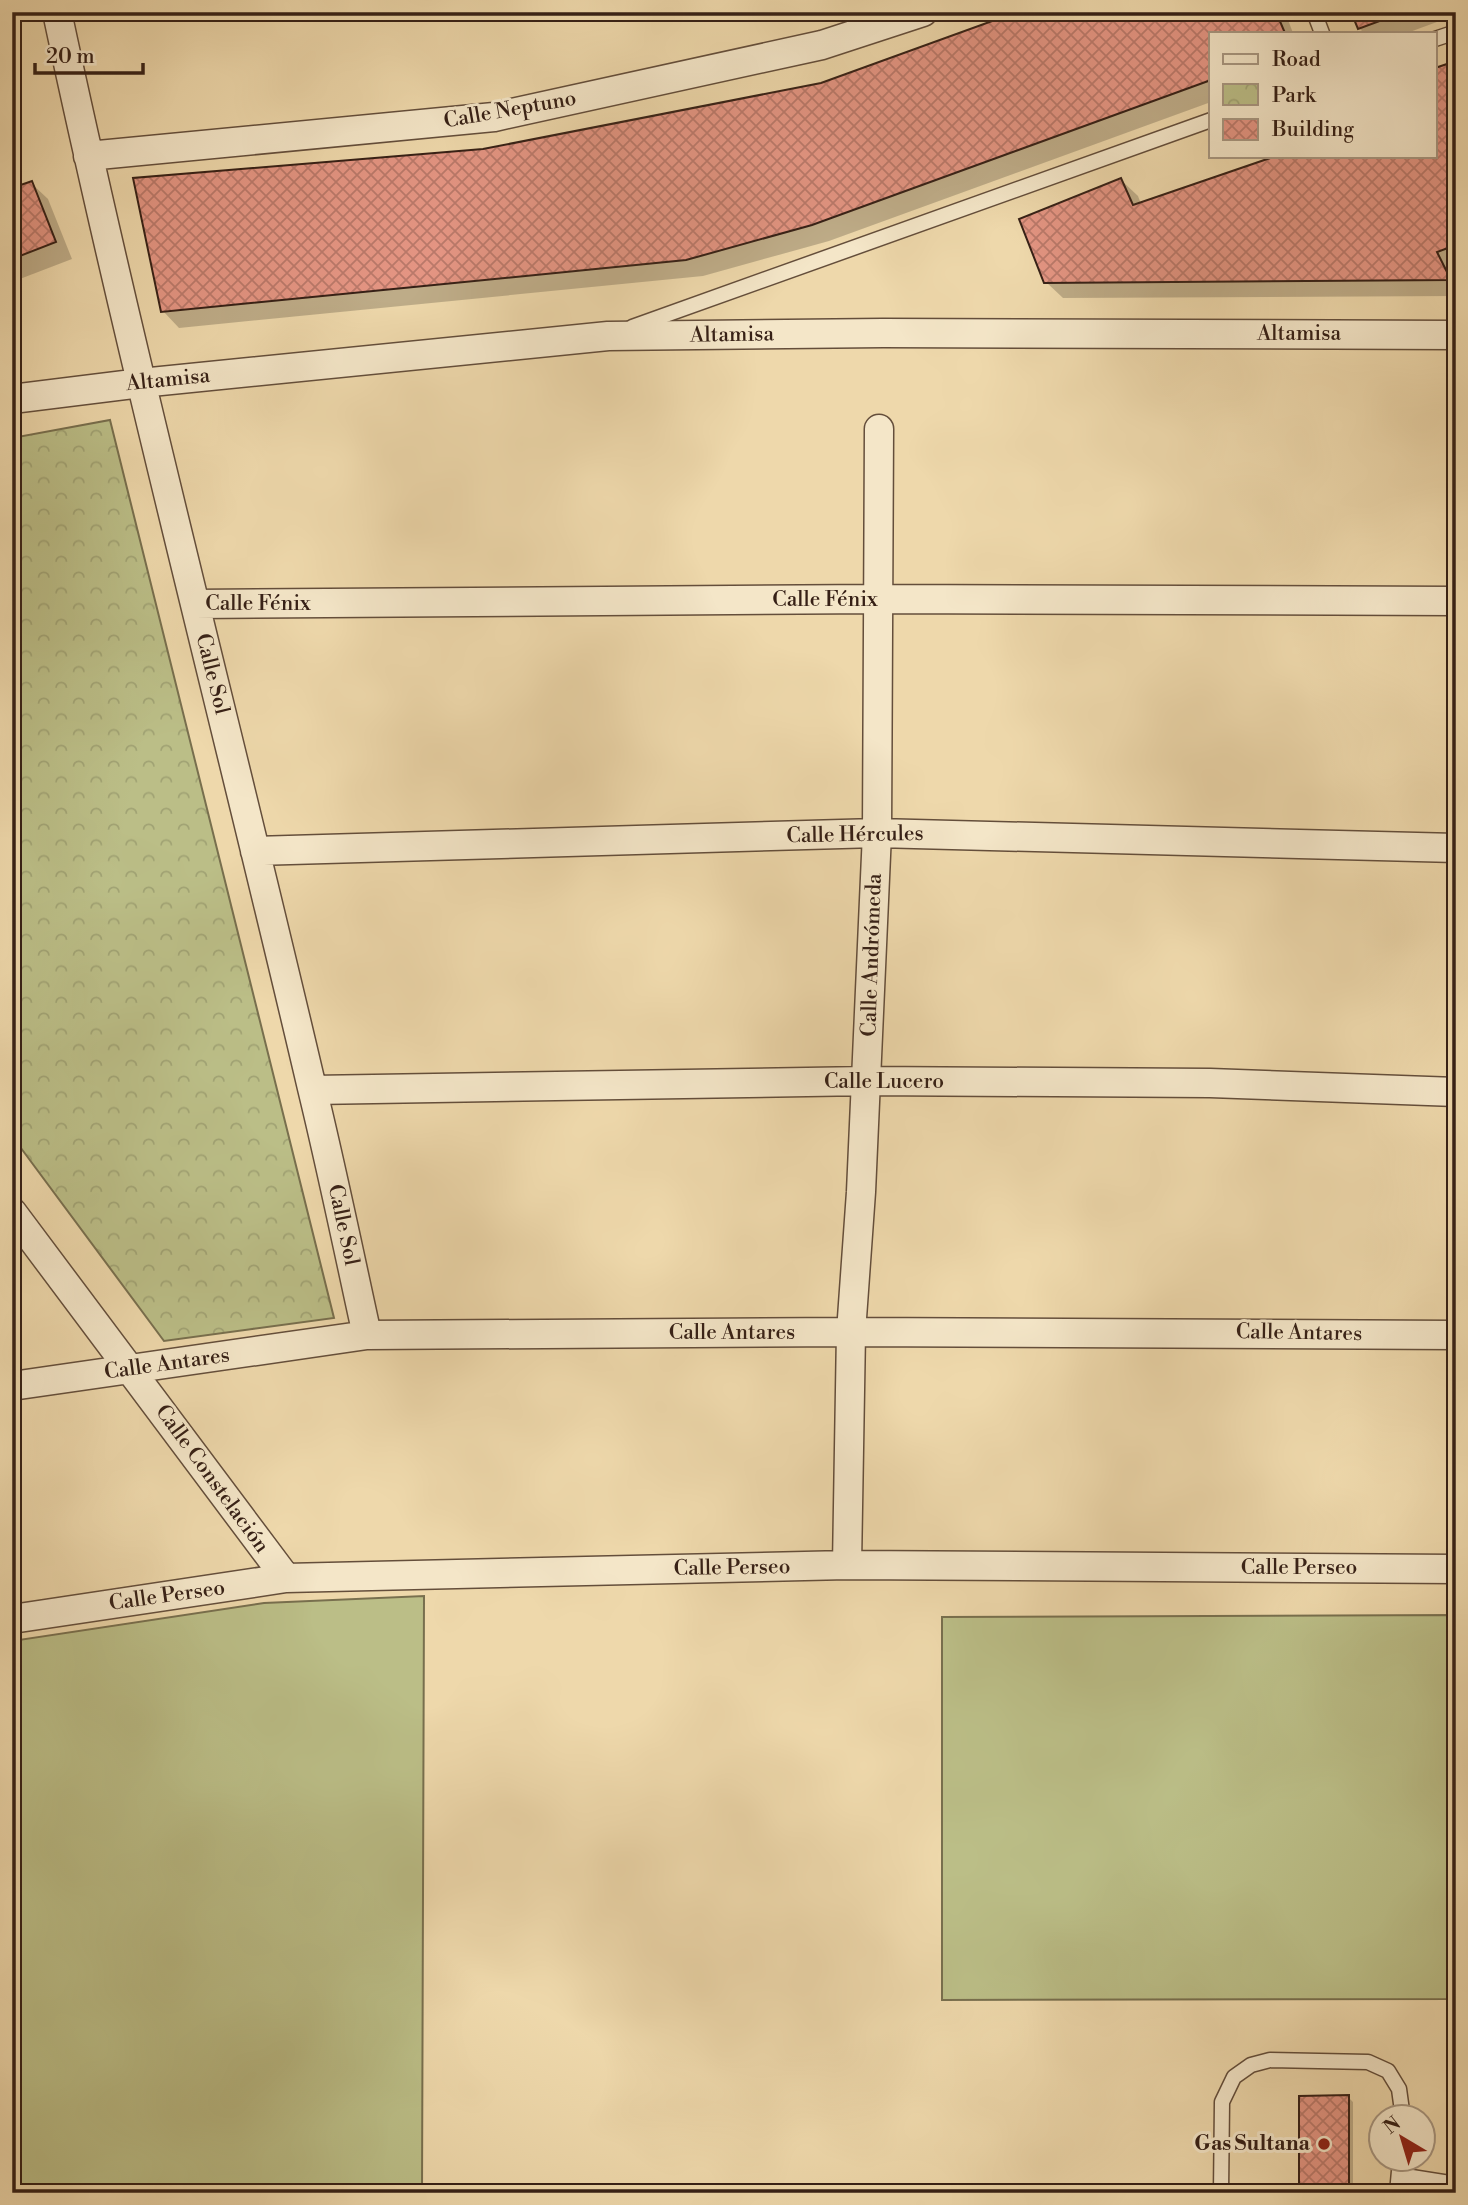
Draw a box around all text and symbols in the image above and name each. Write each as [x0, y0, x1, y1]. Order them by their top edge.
scale bar [35, 32, 144, 76]
legend [1209, 32, 1436, 158]
text: 20 m [46, 44, 95, 70]
text: Road [1272, 47, 1321, 73]
text: Park [1272, 83, 1317, 109]
street label: Calle Neptuno [442, 86, 578, 134]
text: Building [1271, 117, 1354, 143]
street label: Altamisa [689, 321, 775, 349]
street label: Altamisa [1256, 321, 1341, 347]
street label: Altamisa [124, 363, 212, 397]
street label: Calle Fénix [772, 587, 878, 613]
street label: Calle Fénix [205, 591, 311, 617]
street label: Calle Sol [189, 631, 235, 717]
street label: Calle Hércules [786, 821, 924, 849]
street label: Calle Andrómeda [856, 873, 888, 1037]
street label: Calle Lucero [824, 1069, 944, 1095]
street label: Calle Sol [322, 1182, 364, 1268]
street label: Calle Antares [1236, 1319, 1362, 1347]
street label: Calle Antares [669, 1320, 795, 1346]
street label: Calle Antares [103, 1342, 231, 1386]
street label: Calle Constelación [149, 1400, 275, 1559]
street label: Calle Perseo [673, 1554, 791, 1582]
street label: Calle Perseo [1241, 1555, 1357, 1581]
street label: Calle Perseo [107, 1575, 227, 1617]
north arrow [1366, 2104, 1436, 2174]
text: N [1379, 2111, 1405, 2139]
place label: Gas Sultana [1194, 2131, 1311, 2157]
marker: Gas Sultana [1316, 2136, 1332, 2152]

